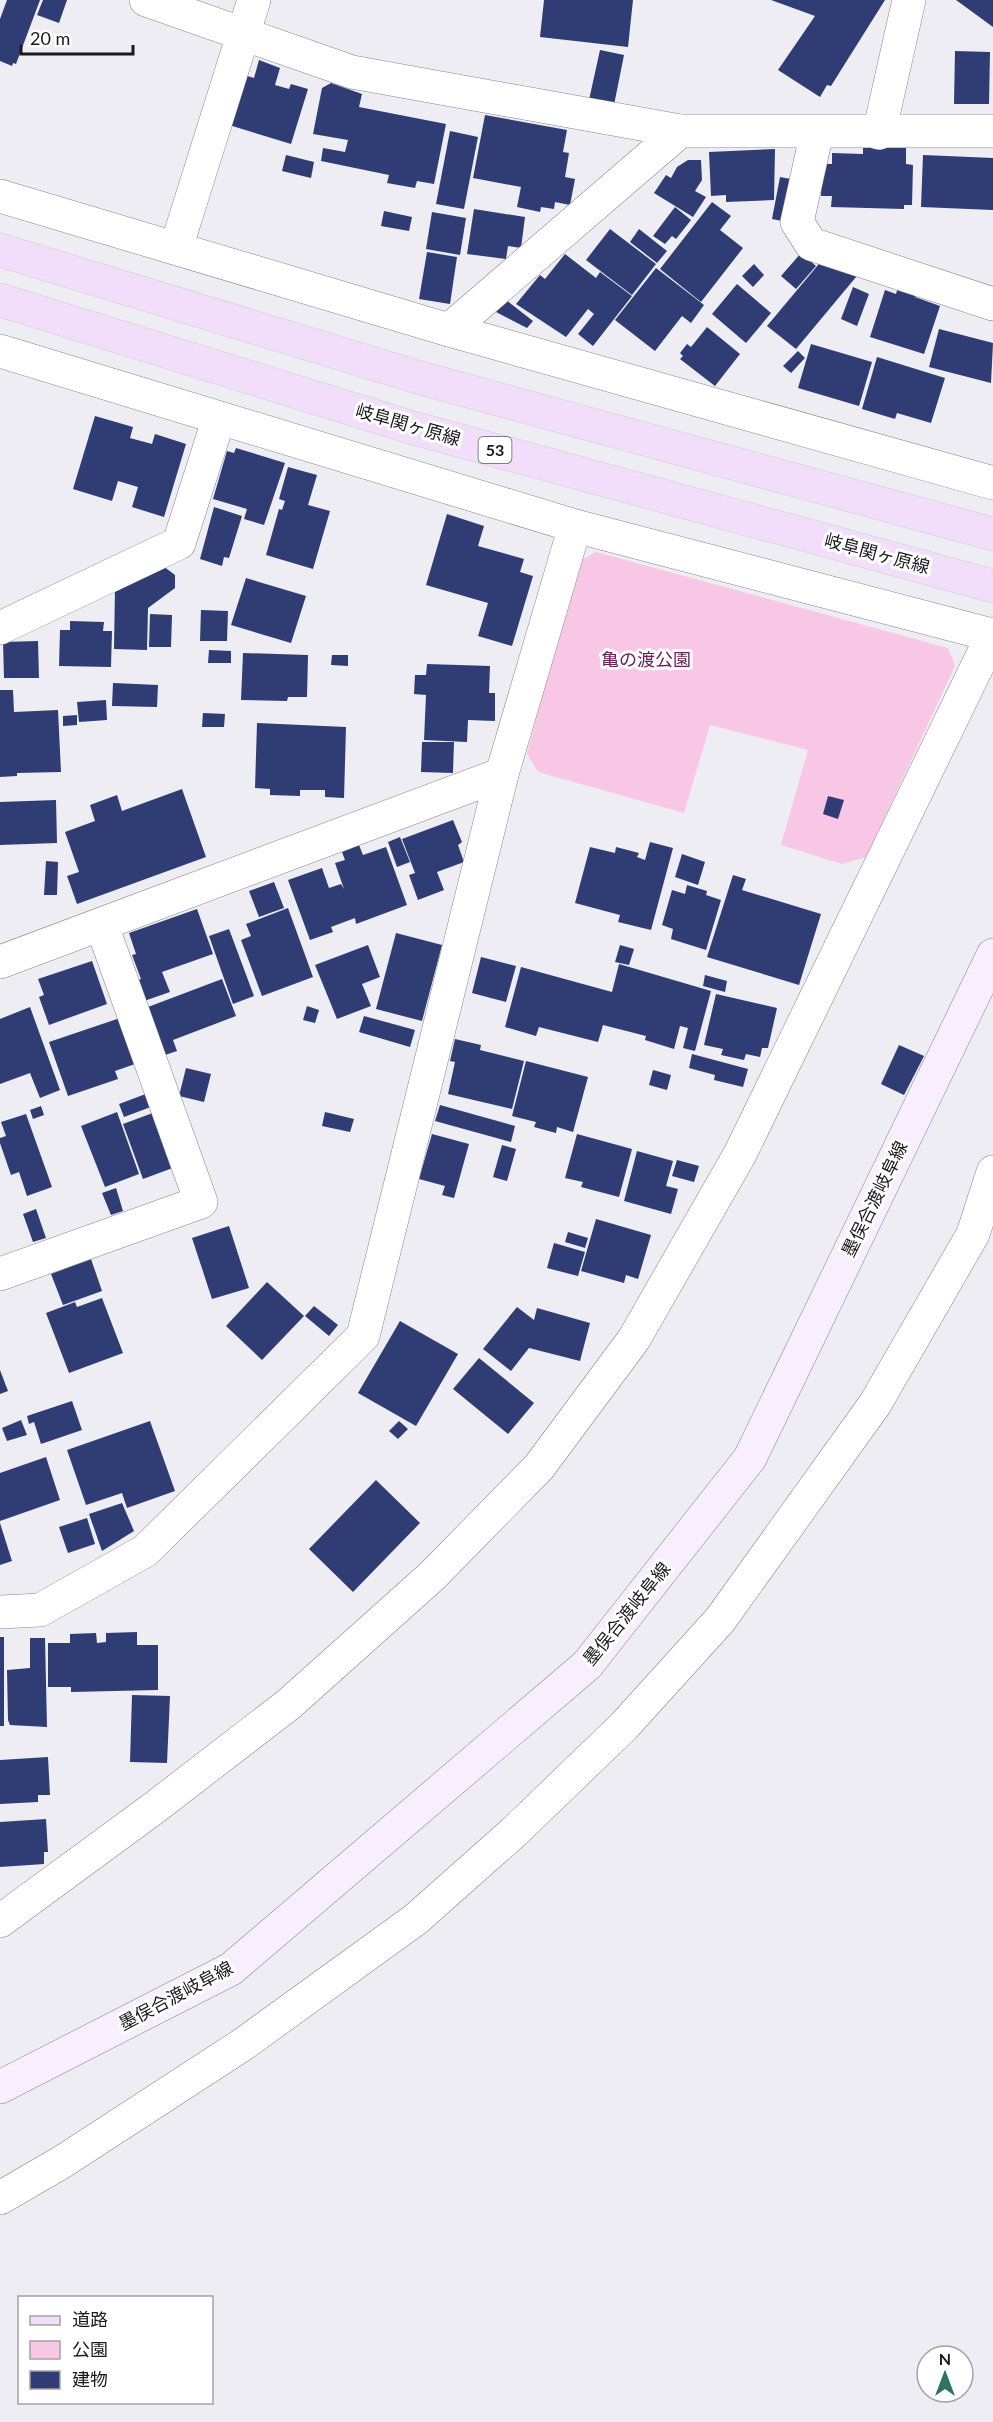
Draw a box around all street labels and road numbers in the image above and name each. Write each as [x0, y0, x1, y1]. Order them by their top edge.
street label: 岐阜関ヶ原線 [353, 399, 463, 449]
road number: 53 [478, 437, 512, 463]
street label: 岐阜関ヶ原線 [822, 528, 932, 578]
street label: 墨俣合渡岐阜線 [837, 1137, 912, 1260]
street label: 墨俣合渡岐阜線 [578, 1557, 674, 1669]
street label: 墨俣合渡岐阜線 [115, 1956, 236, 2034]

